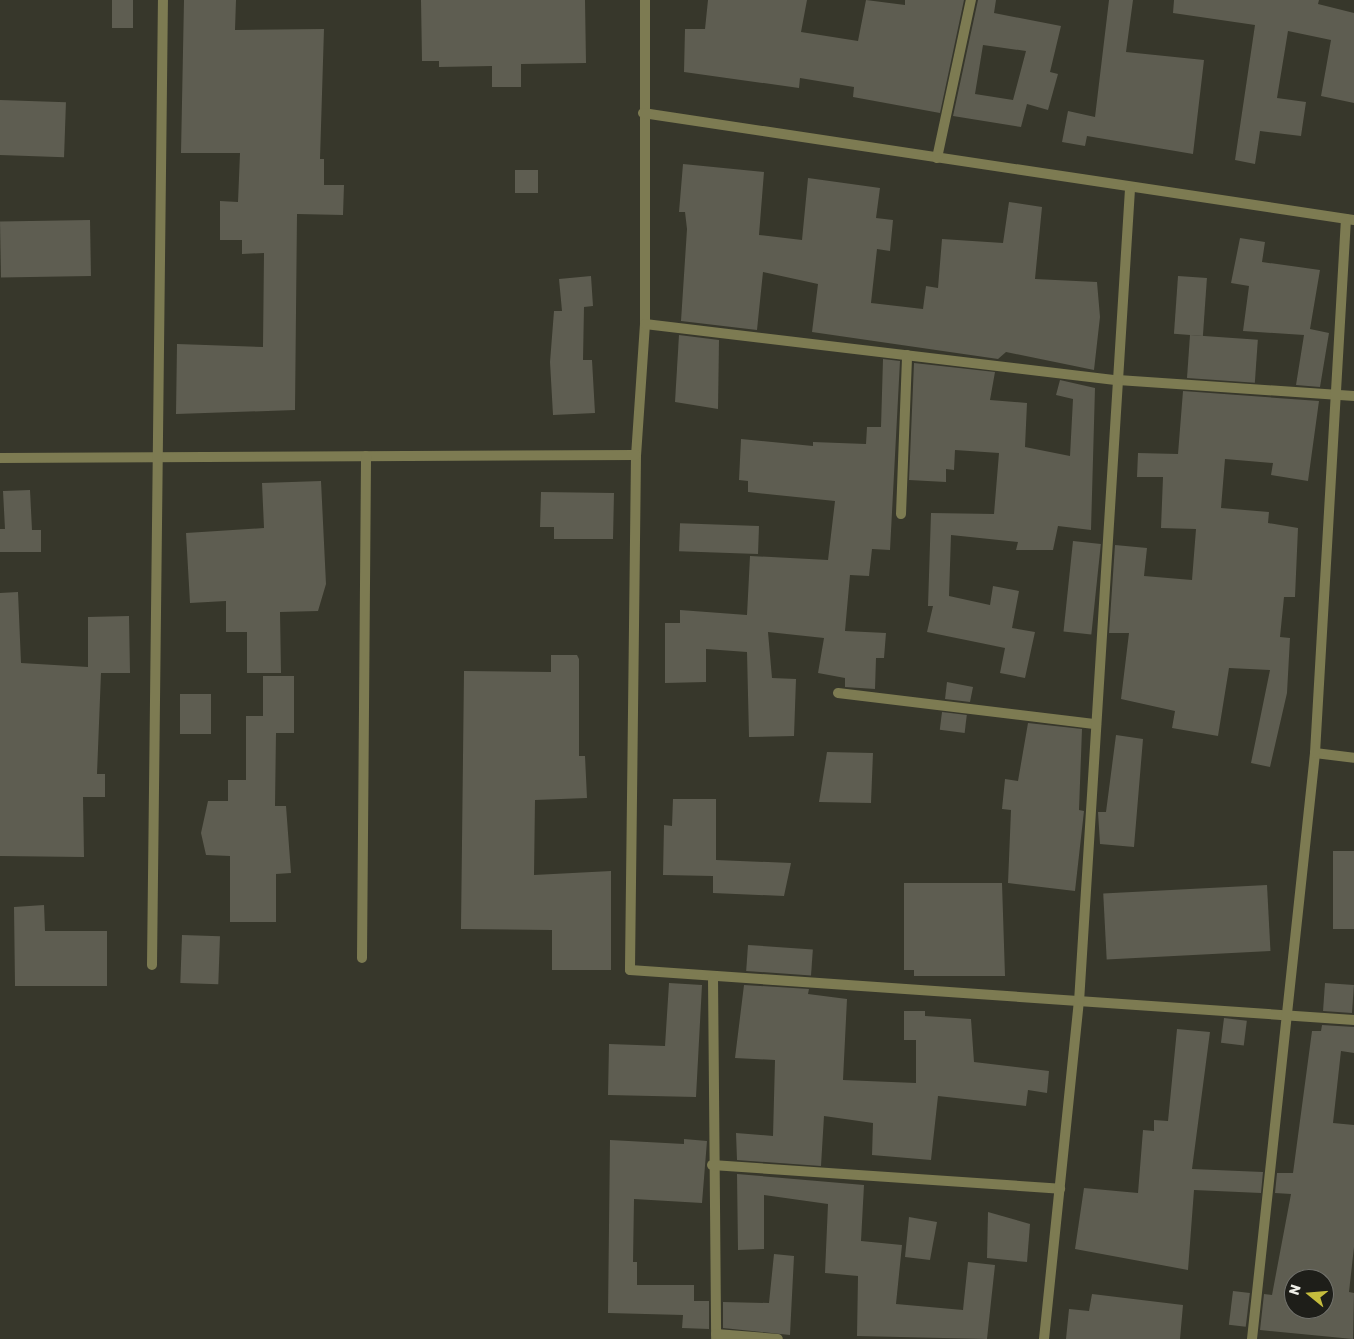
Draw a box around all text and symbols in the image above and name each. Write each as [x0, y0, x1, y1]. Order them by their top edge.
north arrow [1284, 1269, 1334, 1319]
text: N [1286, 1282, 1305, 1297]

